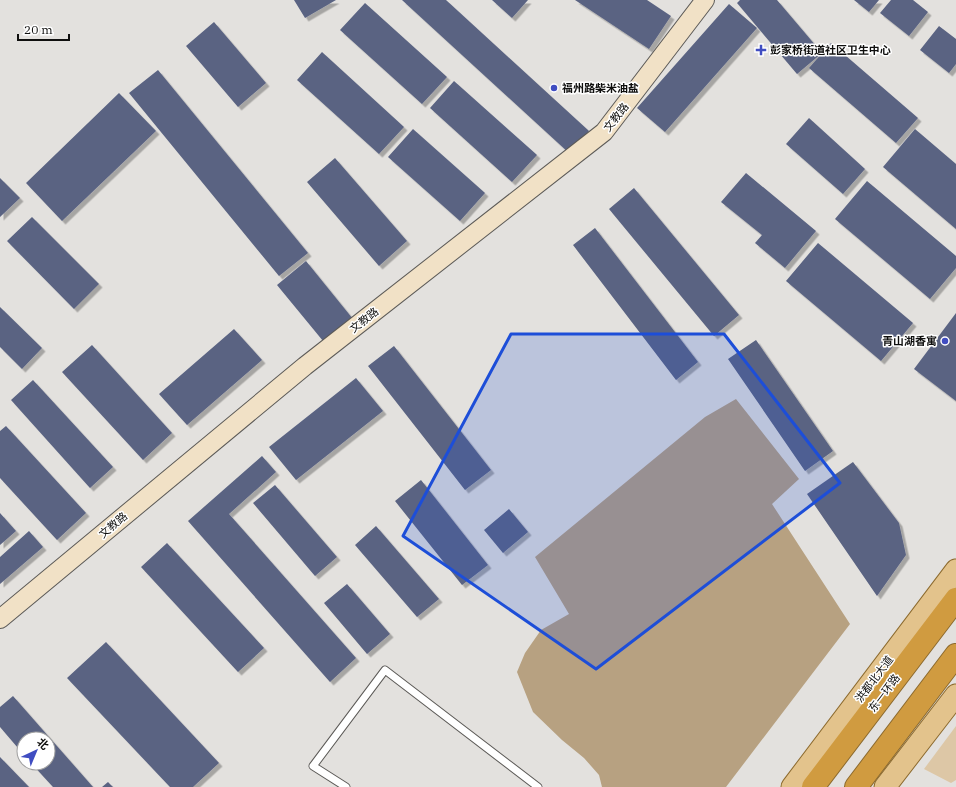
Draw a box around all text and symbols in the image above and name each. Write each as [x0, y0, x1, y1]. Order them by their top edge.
scale bar [18, 16, 69, 42]
text: 20 m [24, 22, 53, 37]
place label: 彭家桥街道社区卫生中心 [770, 43, 891, 57]
marker: 彭家桥街道社区卫生中心 [755, 44, 767, 56]
place label: 福州路柴米油盐 [562, 81, 639, 95]
marker: 福州路柴米油盐 [549, 83, 559, 93]
street label: 文教路 [600, 100, 632, 134]
street label: 文教路 [347, 304, 381, 336]
place label: 青山湖香寓 [882, 334, 937, 348]
marker: 青山湖香寓 [940, 336, 950, 346]
street label: 文教路 [96, 509, 130, 541]
street label: 洪都北大道 [852, 653, 896, 705]
street label: 东一环路 [865, 671, 903, 715]
north arrow [16, 731, 56, 771]
text: 北 [34, 735, 52, 753]

